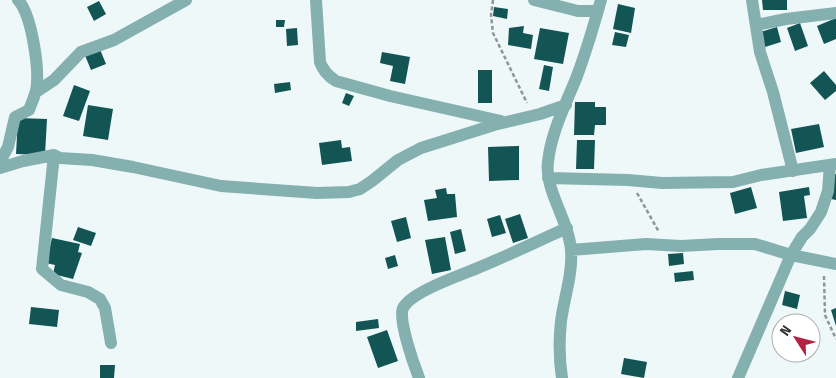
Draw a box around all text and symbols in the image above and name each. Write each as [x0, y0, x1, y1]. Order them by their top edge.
north arrow [771, 313, 821, 363]
text: N [777, 322, 795, 339]

